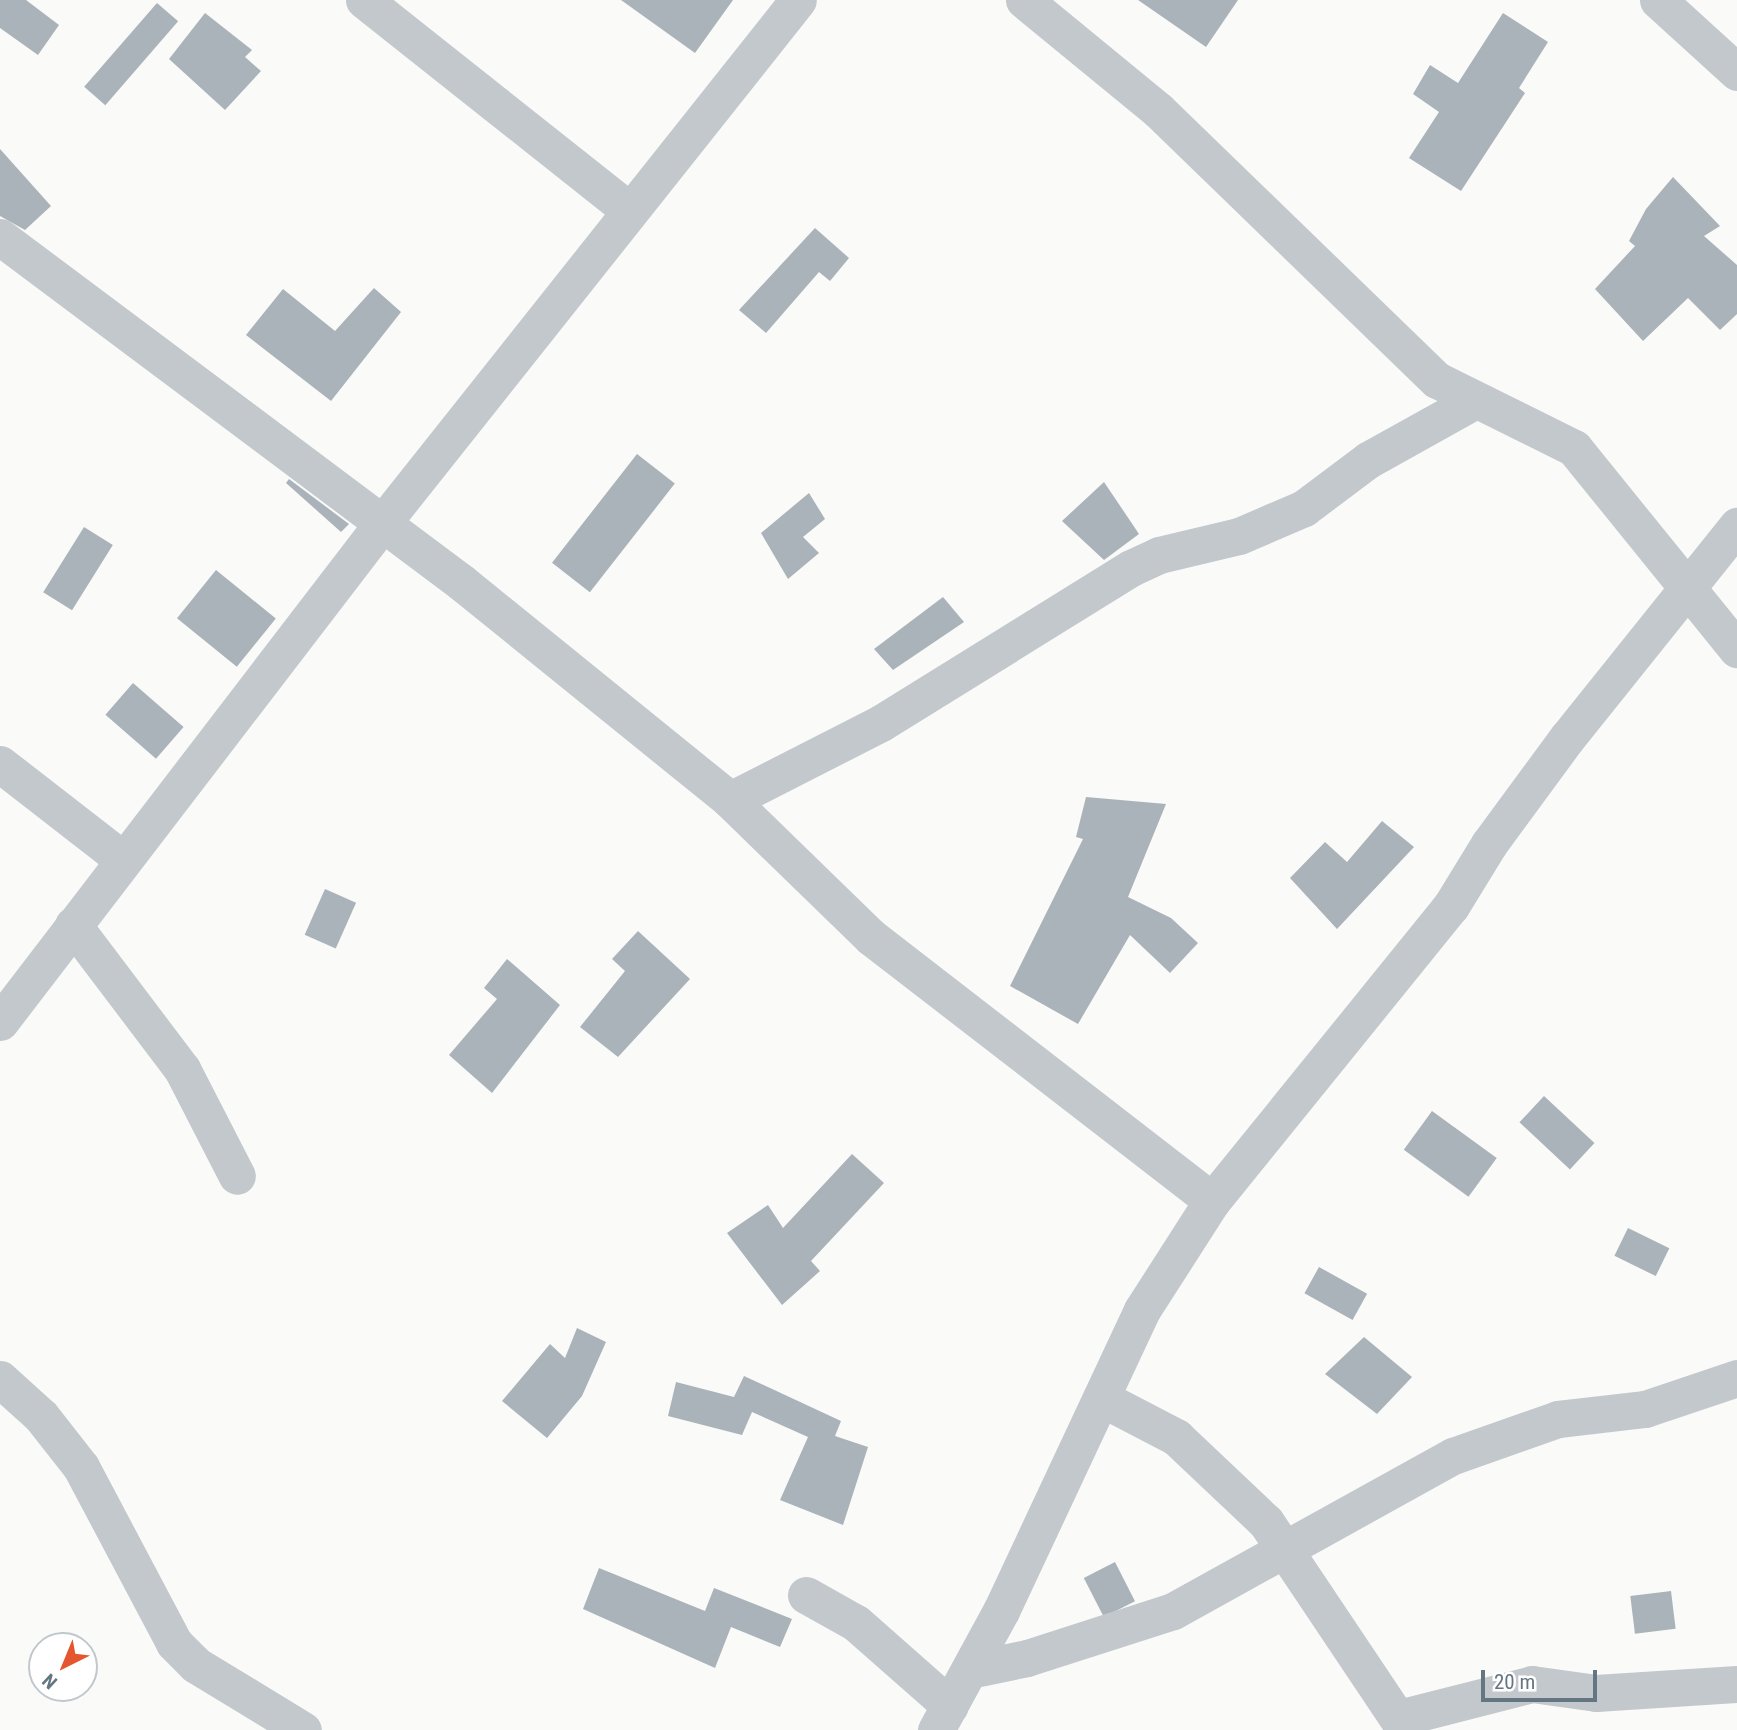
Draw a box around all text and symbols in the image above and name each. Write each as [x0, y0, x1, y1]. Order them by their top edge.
north arrow [28, 1632, 98, 1702]
scale bar [1485, 1656, 1600, 1700]
text: N [38, 1669, 62, 1694]
text: 20 m [1494, 1670, 1535, 1694]

